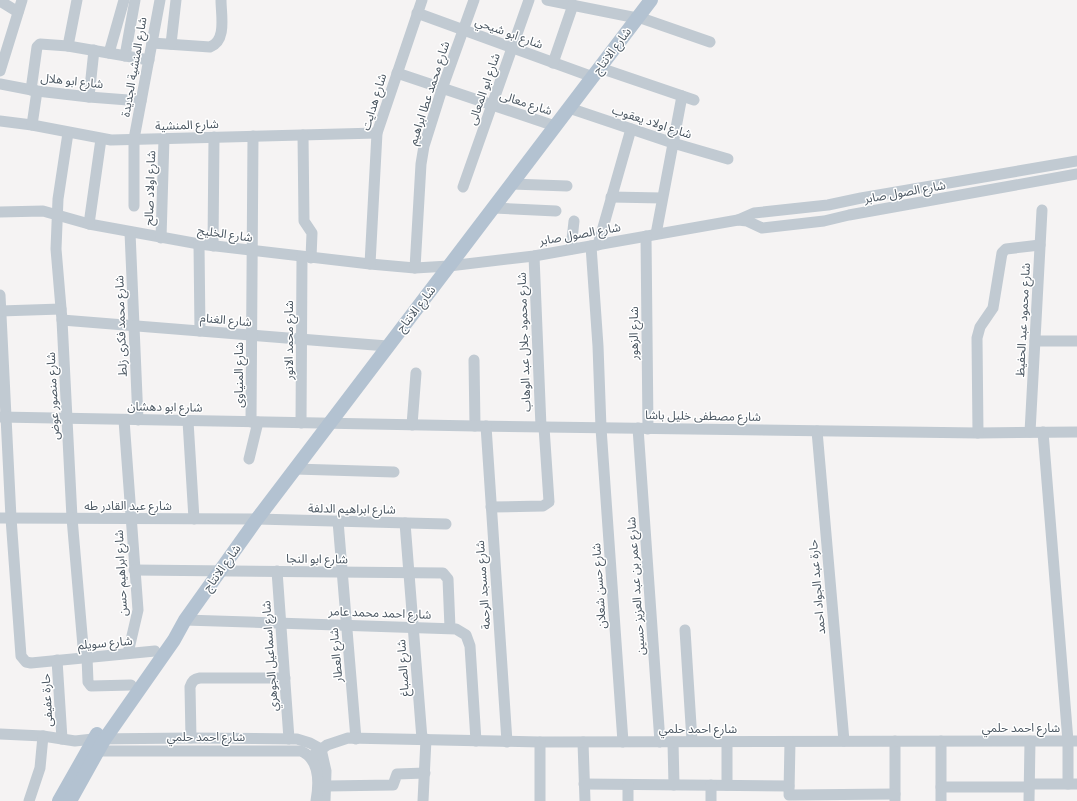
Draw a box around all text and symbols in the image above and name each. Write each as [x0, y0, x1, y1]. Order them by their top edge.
street label: شارع ابو شيحي [472, 13, 545, 54]
street label: شارع المنشية الجديدة [117, 16, 152, 118]
street label: شارع الانتاج [589, 24, 636, 78]
street label: شارع محمد عطا ابراهيم [405, 39, 454, 147]
street label: شارع ابو المعالى [464, 51, 505, 127]
street label: شارع ابو هلال [40, 70, 104, 93]
street label: شارع هدايت [358, 71, 391, 133]
street label: شارع معالى [497, 87, 554, 120]
street label: شارع اولاد يعقوب [610, 102, 694, 143]
street label: شارع المنشية [155, 116, 219, 135]
street label: شارع اولاد صالح [141, 150, 160, 226]
street label: شارع الصول صابر [862, 177, 947, 208]
street label: شارع الصول صابر [537, 219, 622, 250]
street label: شارع الخليج [196, 222, 254, 247]
street label: شارع محمود عبد الحفيظ [1012, 262, 1035, 378]
street label: شارع محمود جلال عبد الوهاب [514, 272, 535, 412]
street label: شارع محمد فكرى زلط [111, 275, 132, 377]
street label: شارع الانتاج [393, 282, 440, 336]
street label: شارع محمد الانور [281, 300, 298, 381]
street label: شارع الزهور [626, 306, 643, 361]
street label: شارع الغنام [199, 310, 252, 331]
street label: شارع المنياوى [231, 342, 248, 408]
street label: شارع منصور عوض [43, 352, 64, 440]
street label: شارع ابو دهشان [127, 398, 203, 417]
street label: شارع مصطفى خليل باشا [645, 407, 761, 426]
street label: شارع عبد القادر طه [84, 498, 172, 515]
street label: شارع ابراهيم الدلفة [308, 500, 396, 519]
street label: شارع عمر بن عبد العزيز حسين [623, 516, 650, 656]
street label: شارع ابراهيم حسن [111, 529, 132, 617]
street label: حارة عبد الجواد احمد [805, 539, 829, 635]
street label: شارع مسجد الرحمة [472, 540, 495, 630]
street label: شارع الانتاج [199, 541, 245, 595]
street label: شارع حسن شعلان [588, 542, 611, 629]
street label: شارع ابو النجا [286, 550, 348, 569]
street label: شارع اسماعيل الجوهري [258, 600, 284, 712]
street label: شارع احمد محمد عامر [327, 603, 432, 624]
street label: شارع العطار [326, 627, 347, 684]
street label: شارع سويلم [77, 633, 133, 654]
street label: شارع الصباغ [393, 639, 414, 697]
street label: حارة عفيفى [38, 673, 56, 727]
street label: شارع احمد حلمي [982, 720, 1060, 738]
street label: شارع احمد حلمي [659, 721, 737, 739]
street label: شارع احمد حلمي [167, 729, 245, 747]

